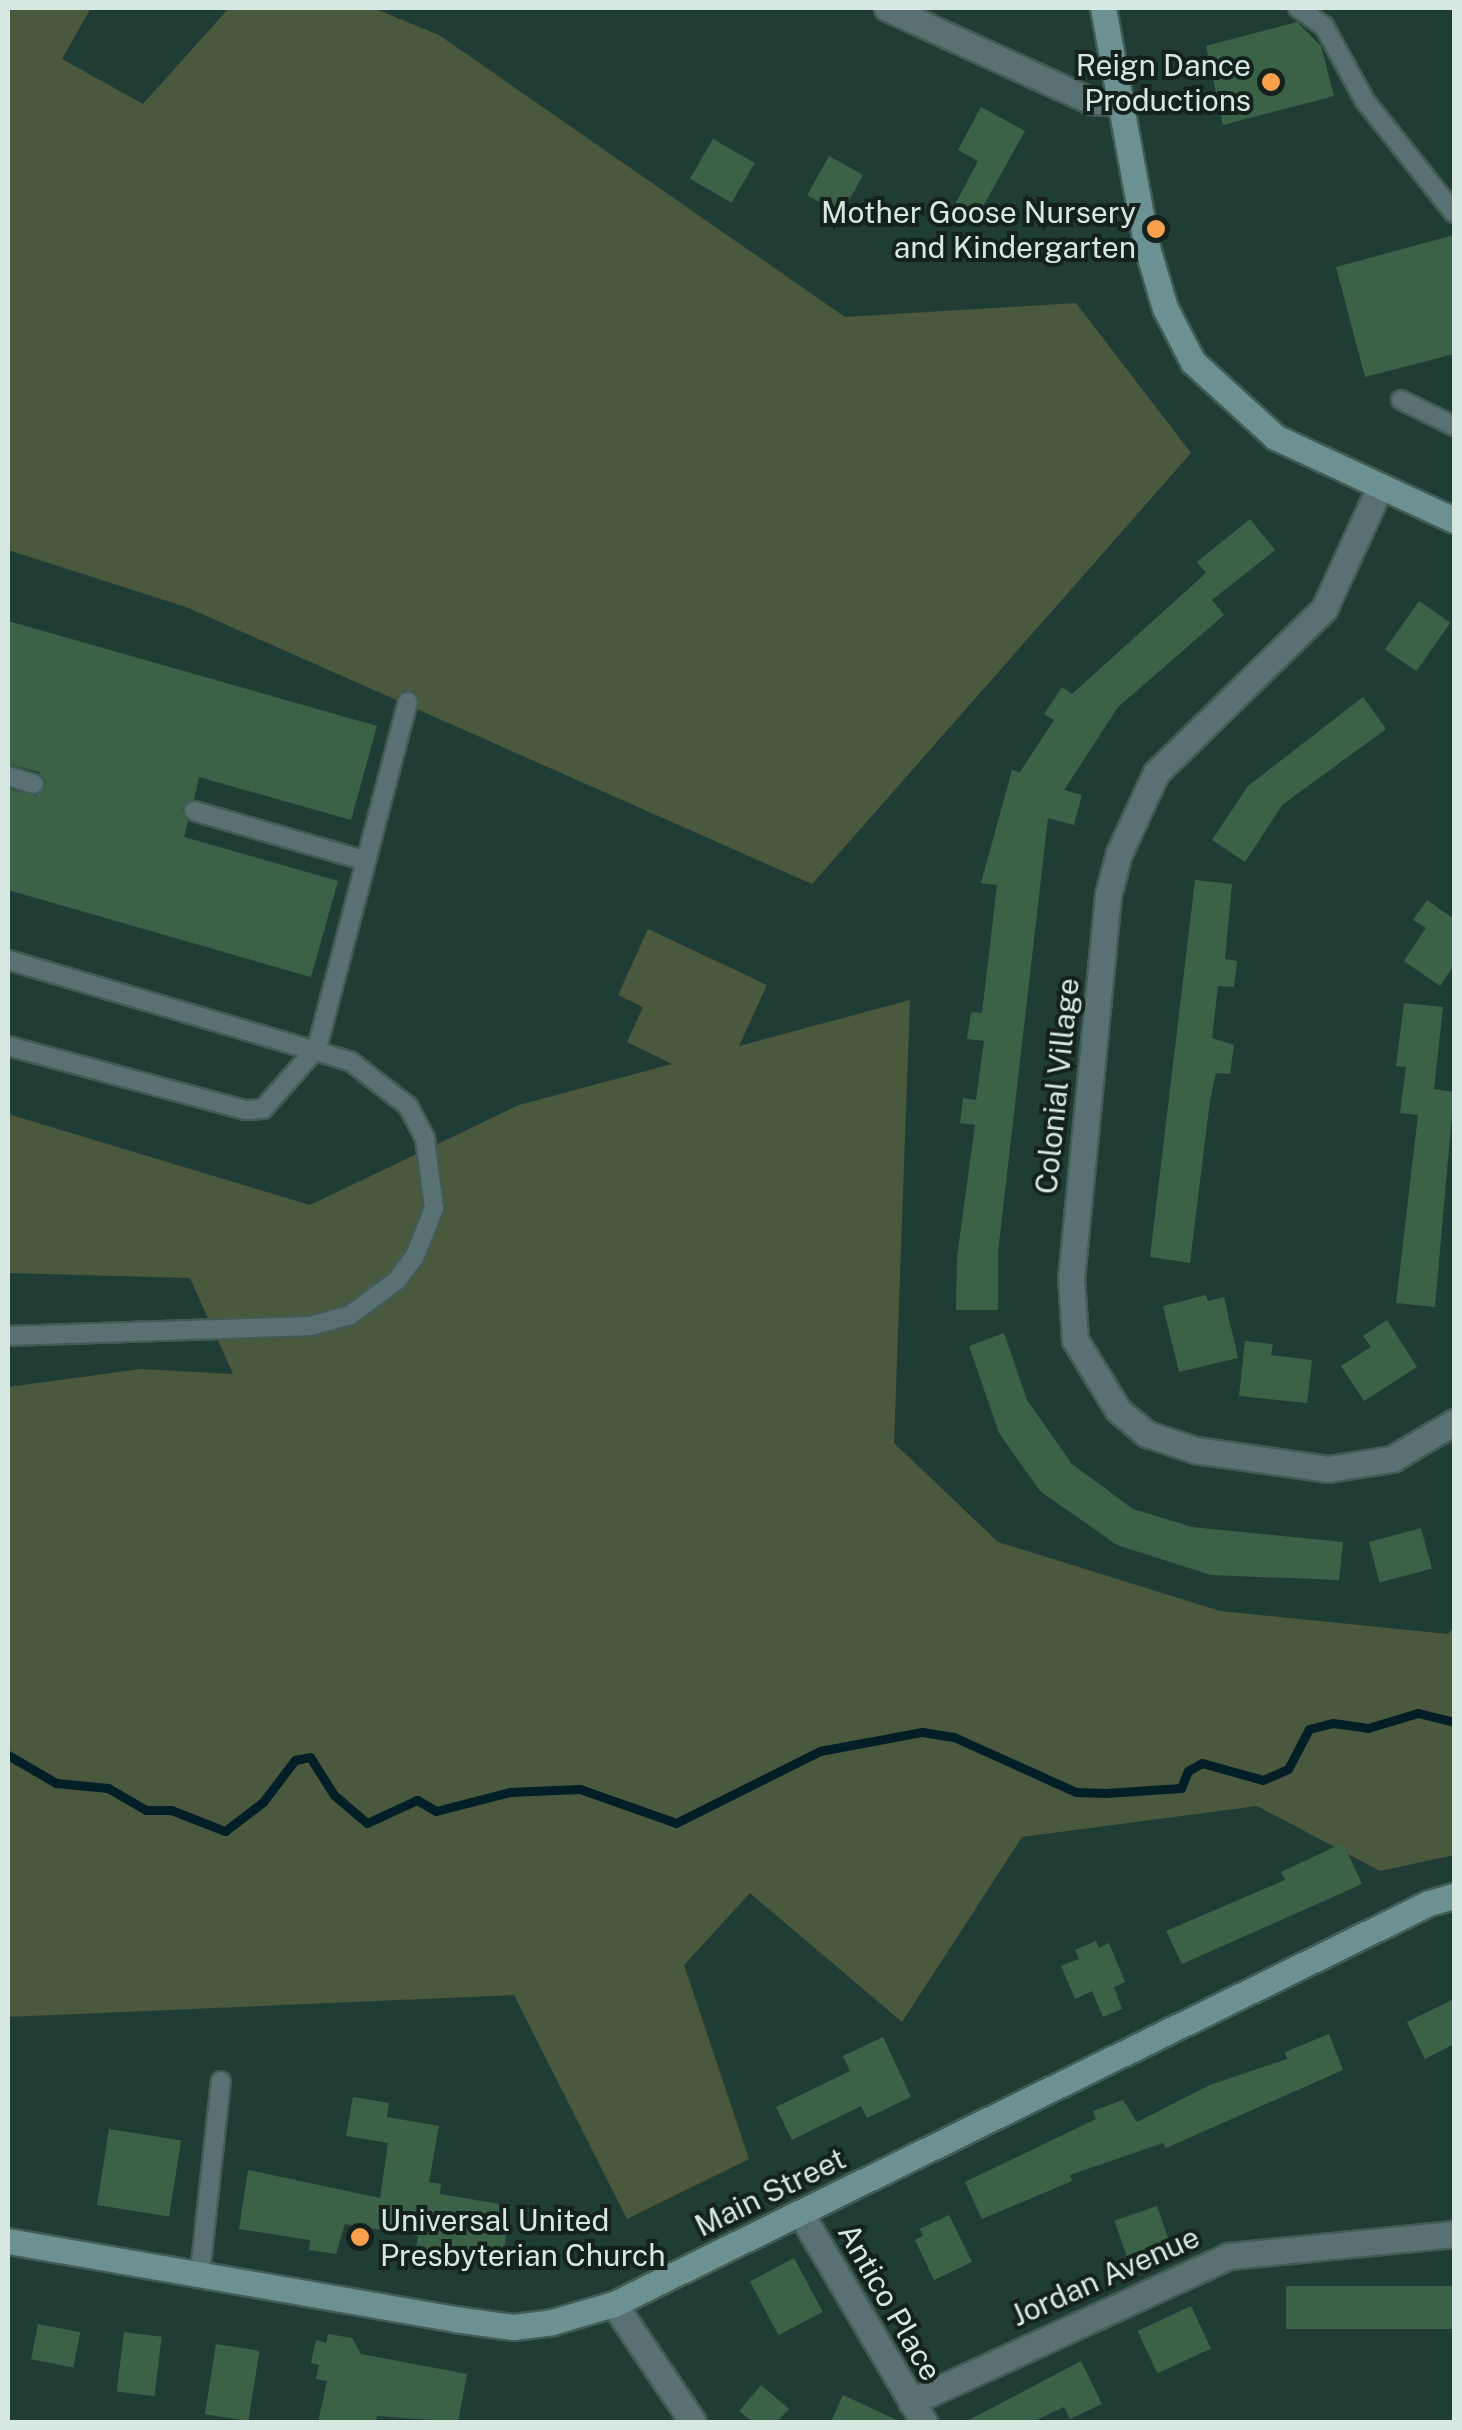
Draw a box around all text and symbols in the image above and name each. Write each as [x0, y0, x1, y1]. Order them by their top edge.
place label: Reign Dance Productions [1076, 47, 1251, 118]
marker: Reign Dance Productions [1260, 71, 1282, 93]
place label: Mother Goose Nursery and Kindergarten [821, 194, 1136, 264]
marker: Mother Goose Nursery and Kindergarten [1145, 218, 1167, 240]
street label: Colonial Village [1028, 976, 1086, 1196]
street label: Main Street [689, 2140, 851, 2244]
place label: Universal United Presbyterian Church [380, 2202, 666, 2272]
street label: Antico Place [831, 2217, 949, 2387]
street label: Jordan Avenue [1005, 2218, 1205, 2334]
marker: Universal United Presbyterian Church [349, 2226, 371, 2248]

